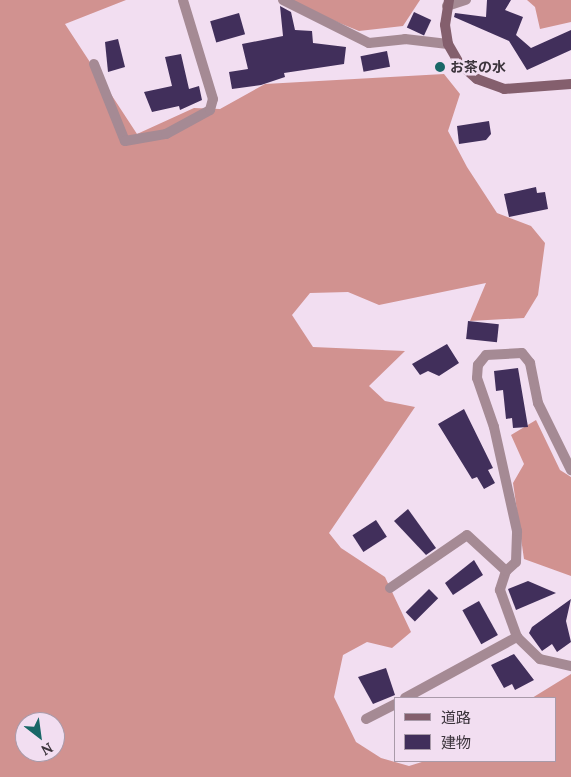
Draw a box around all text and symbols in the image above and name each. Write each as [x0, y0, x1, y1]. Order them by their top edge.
place label: お茶の水 [450, 59, 506, 75]
marker: お茶の水 [434, 61, 446, 73]
legend [394, 697, 556, 762]
text: 道路 [441, 708, 471, 727]
north arrow [15, 712, 65, 762]
text: 建物 [441, 733, 471, 752]
text: N [38, 739, 56, 760]

